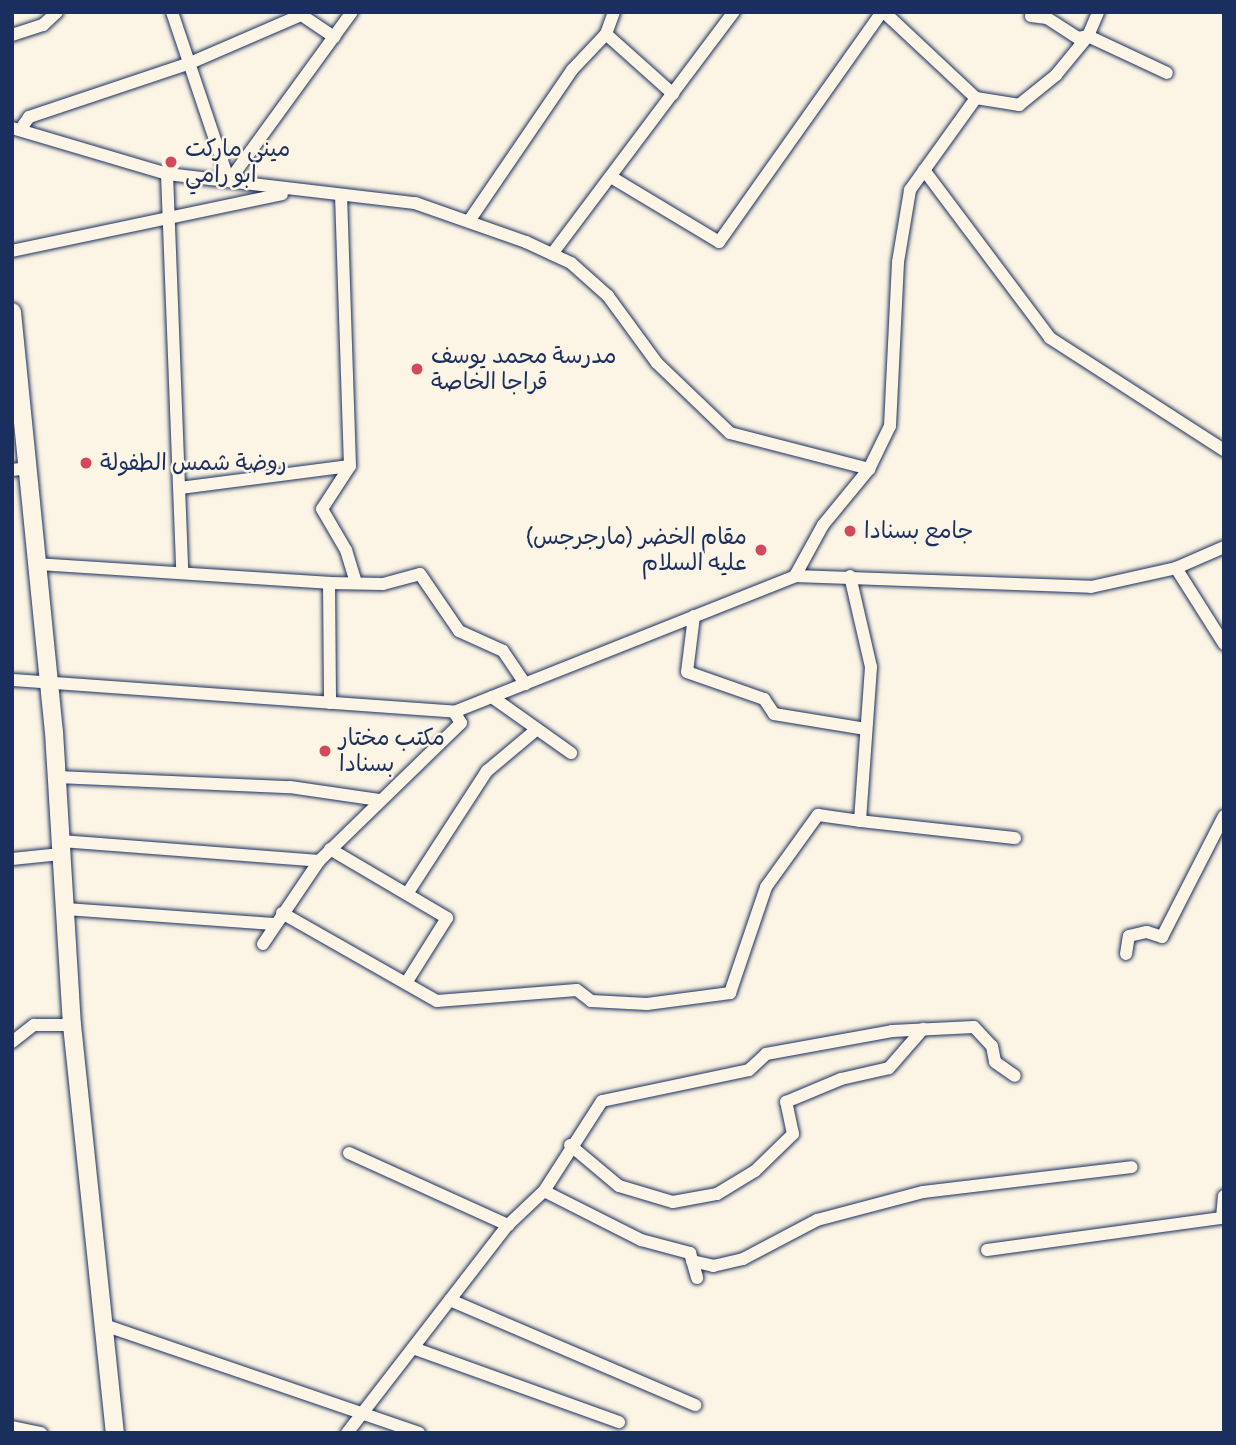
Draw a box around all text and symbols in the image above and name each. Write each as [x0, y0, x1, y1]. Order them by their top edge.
place label: ميني ماركت ابو رامي [185, 135, 290, 189]
marker: ميني ماركت ابو رامي [163, 154, 179, 170]
place label: مدرسة محمد يوسف قراجا الخاصة [431, 342, 616, 396]
marker: مدرسة محمد يوسف قراجا الخاصة [409, 361, 425, 377]
place label: روضة شمس الطفولة [100, 449, 287, 477]
marker: روضة شمس الطفولة [78, 455, 94, 471]
place label: جامع بسنادا [864, 517, 974, 545]
place label: مقام الخضر (مارجرجس) عليه السلام [525, 523, 747, 577]
marker: جامع بسنادا [842, 523, 858, 539]
marker: مقام الخضر (مارجرجس) عليه السلام [753, 542, 769, 558]
place label: مكتب مختار بسنادا [339, 724, 445, 778]
marker: مكتب مختار بسنادا [317, 743, 333, 759]

